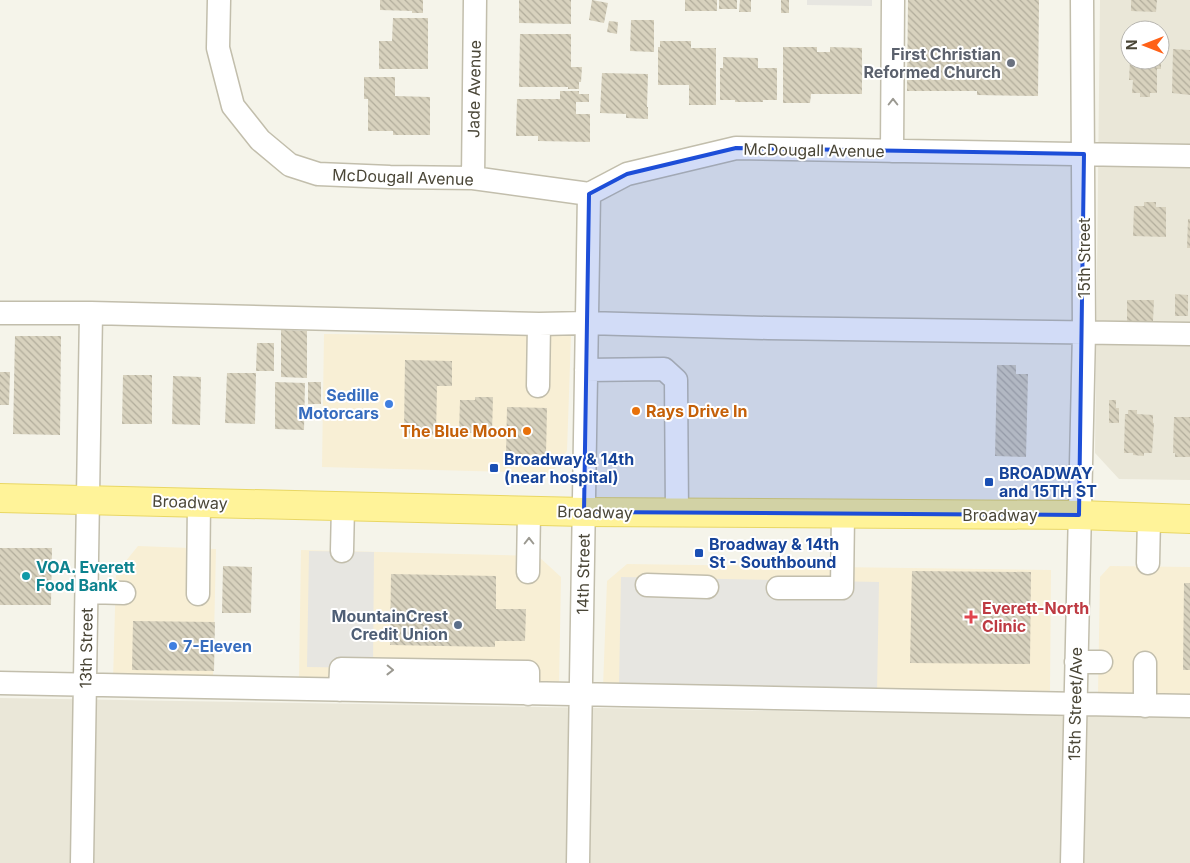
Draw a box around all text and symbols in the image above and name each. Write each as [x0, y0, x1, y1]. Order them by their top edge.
north arrow [1120, 20, 1170, 70]
street label: Jade Avenue [463, 40, 485, 138]
text: N [1123, 40, 1140, 50]
place label: First Christian Reformed Church [863, 44, 1001, 82]
marker: First Christian Reformed Church [1005, 57, 1017, 69]
one-way arrow [888, 98, 898, 106]
street label: McDougall Avenue [743, 139, 885, 161]
street label: McDougall Avenue [332, 165, 474, 189]
street label: 15th Street [1074, 218, 1094, 298]
place label: Sedille Motorcars [298, 385, 379, 423]
marker: Sedille Motorcars [383, 398, 395, 410]
place label: Rays Drive In [646, 401, 747, 421]
marker: Rays Drive In [630, 405, 642, 417]
place label: The Blue Moon [400, 421, 517, 441]
marker: The Blue Moon [521, 425, 533, 437]
place label: Broadway & 14th (near hospital) [504, 449, 634, 487]
marker: Broadway & 14th (near hospital) [488, 462, 500, 474]
place label: BROADWAY and 15TH ST [999, 463, 1097, 501]
marker: BROADWAY and 15TH ST [983, 476, 995, 488]
street label: Broadway [152, 491, 228, 513]
street label: Broadway [557, 501, 633, 523]
street label: Broadway [962, 505, 1038, 525]
street label: 14th Street [572, 533, 594, 615]
place label: Broadway & 14th St - Southbound [709, 534, 839, 572]
one-way arrow [524, 537, 534, 545]
marker: Broadway & 14th St - Southbound [693, 547, 705, 559]
place label: VOA. Everett Food Bank [36, 557, 135, 595]
marker: VOA. Everett Food Bank [20, 570, 32, 582]
place label: Everett-North Clinic [982, 598, 1089, 636]
place label: MountainCrest Credit Union [332, 606, 448, 644]
street label: 13th Street [75, 607, 97, 689]
marker: Everett-North Clinic [964, 610, 978, 624]
marker: MountainCrest Credit Union [452, 619, 464, 631]
place label: 7-Eleven [183, 636, 252, 656]
marker: 7-Eleven [167, 640, 179, 652]
street label: 15th Street/Ave [1064, 647, 1086, 761]
one-way arrow [386, 665, 394, 675]

